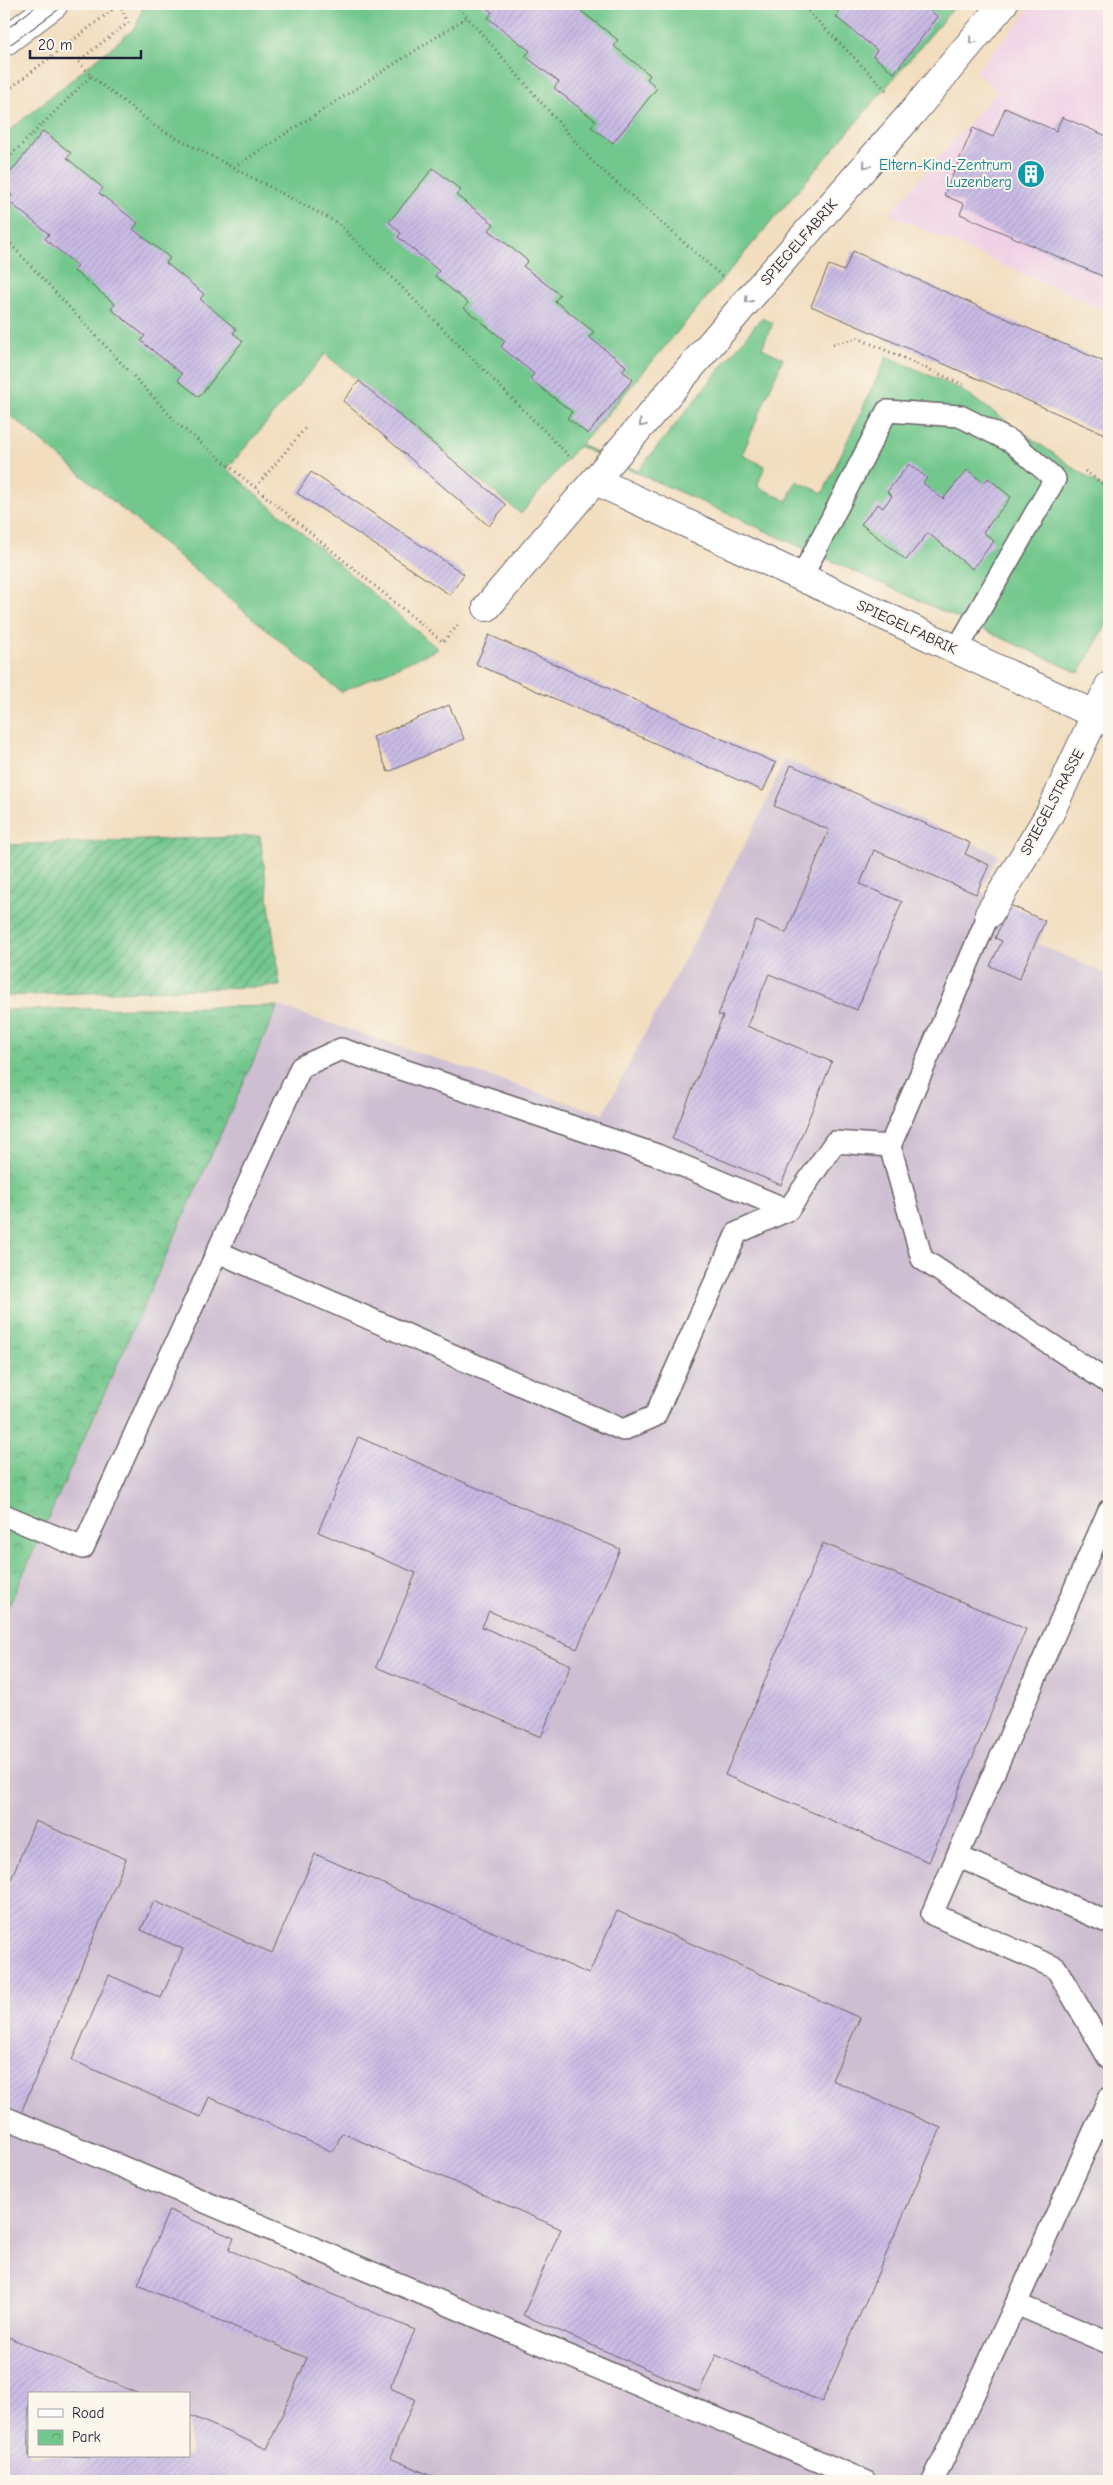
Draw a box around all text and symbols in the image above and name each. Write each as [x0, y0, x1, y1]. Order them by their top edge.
scale bar [30, 28, 141, 60]
one-way arrow [969, 35, 977, 44]
text: 20 m [38, 36, 72, 54]
place label: Eltern-Kind-Zentrum Luzenberg [879, 156, 1012, 191]
one-way arrow [863, 159, 872, 168]
building icon: Eltern-Kind-Zentrum Luzenberg [1016, 159, 1046, 189]
street label: SPIEGELFABRIK [757, 195, 842, 289]
one-way arrow [745, 295, 754, 304]
one-way arrow [639, 418, 648, 427]
street label: SPIEGELFABRIK [854, 596, 960, 658]
street label: SPIEGELSTRASSE [1016, 746, 1088, 858]
legend [28, 2392, 190, 2458]
text: Road [72, 2404, 104, 2422]
text: Park [72, 2428, 101, 2446]

